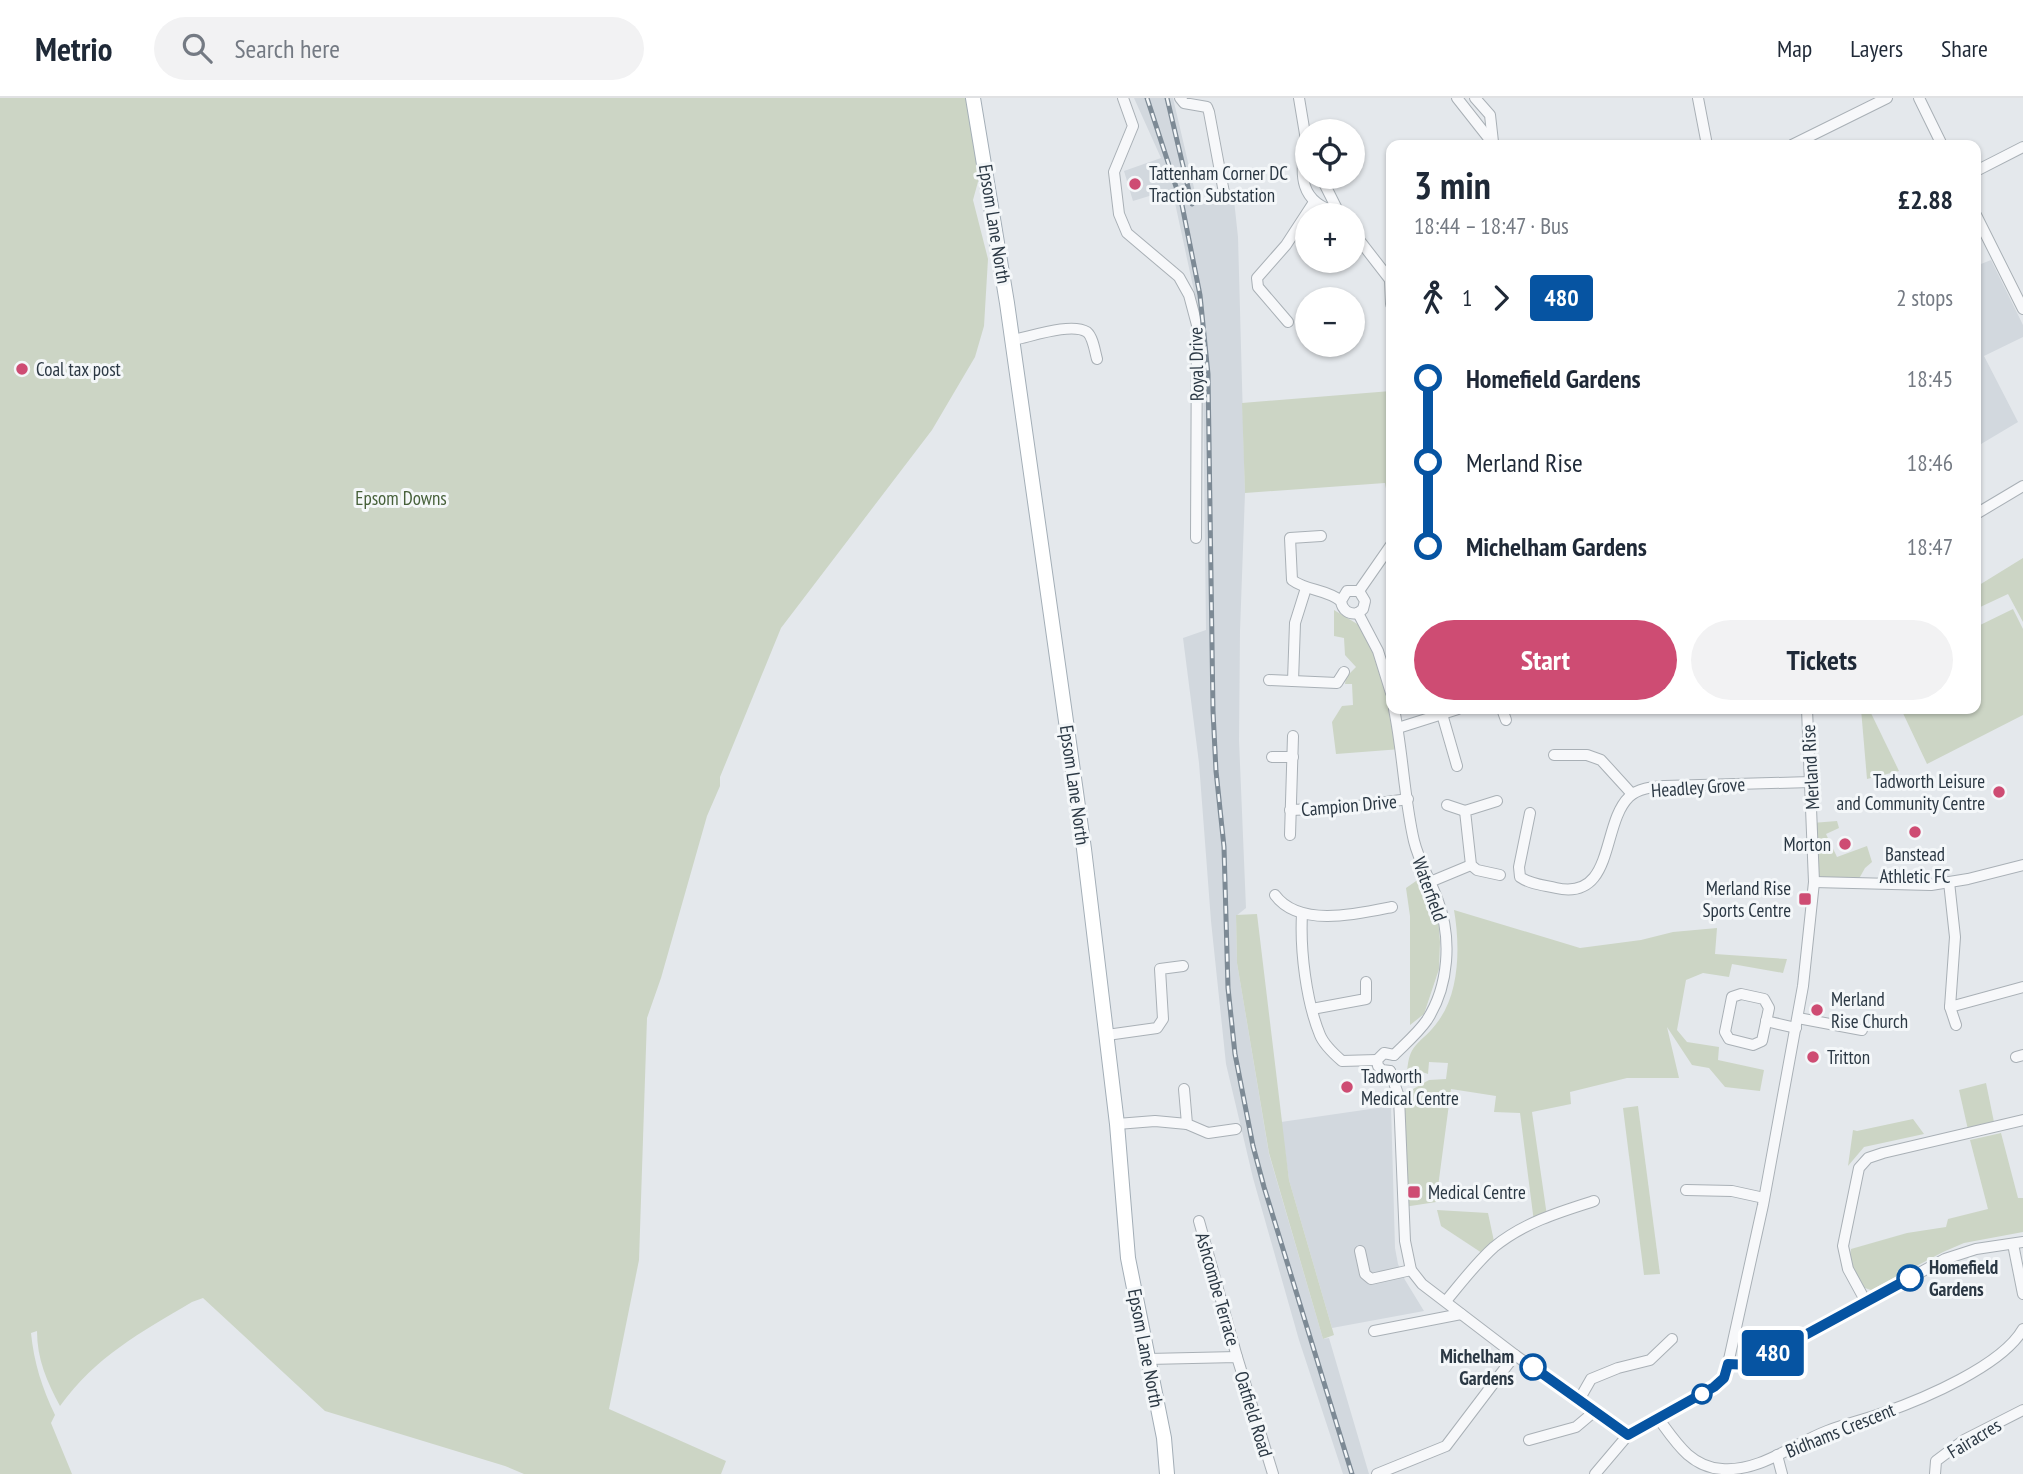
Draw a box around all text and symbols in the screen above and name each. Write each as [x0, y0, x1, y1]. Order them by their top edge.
search box [154, 17, 644, 80]
text: Metrio [35, 27, 112, 70]
icon: search [178, 29, 216, 67]
text: Search here [234, 32, 340, 65]
text: Map [1777, 33, 1812, 64]
text: Layers [1850, 33, 1903, 64]
text: Share [1941, 33, 1988, 64]
map controls [1295, 119, 1365, 357]
button: locate [1295, 119, 1365, 189]
text: 3 min [1414, 160, 1491, 209]
place label: Tattenham Corner DC Traction Substation [1149, 161, 1288, 207]
street label: Epsom Lane North [974, 163, 1016, 285]
marker: Tattenham Corner DC Traction Substation [1127, 176, 1143, 192]
text: £2.88 [1898, 183, 1953, 216]
button: + [1295, 203, 1365, 273]
text: 18:44 – 18:47 · Bus [1414, 211, 1569, 240]
icon: walk [1414, 279, 1452, 317]
icon: forward [1482, 279, 1520, 317]
text: 480 [1544, 282, 1579, 313]
text: 1 [1462, 283, 1472, 312]
text: 2 stops [1896, 283, 1953, 312]
button: − [1295, 287, 1365, 357]
street label: Royal Drive [1183, 327, 1209, 401]
place label: Coal tax post [36, 357, 122, 381]
marker: Coal tax post [14, 361, 30, 377]
text: Homefield Gardens [1466, 362, 1641, 395]
text: 18:45 [1907, 364, 1953, 393]
text: Merland Rise [1466, 446, 1583, 479]
text: 18:46 [1907, 448, 1953, 477]
park label: Epsom Downs [355, 486, 447, 510]
text: Michelham Gardens [1466, 530, 1647, 563]
text: 18:47 [1907, 532, 1953, 561]
button: Start [1414, 620, 1677, 700]
button: Tickets [1691, 620, 1953, 700]
street label: Epsom Lane North [1055, 724, 1095, 846]
street label: Merland Rise [1796, 724, 1824, 810]
place label: Tadworth Leisure and Community Centre [1837, 769, 1985, 815]
street label: Headley Grove [1650, 772, 1746, 802]
marker: Tadworth Leisure and Community Centre [1991, 784, 2007, 800]
street label: Campion Drive [1300, 789, 1398, 821]
marker: Banstead Athletic FC [1907, 824, 1923, 840]
place label: Morton [1783, 832, 1831, 856]
marker: Morton [1837, 836, 1853, 852]
place label: Banstead Athletic FC [1880, 842, 1951, 888]
street label: Waterfield [1407, 854, 1453, 924]
place label: Merland Rise Sports Centre [1702, 876, 1791, 922]
marker: Merland Rise Sports Centre [1797, 891, 1813, 907]
place label: Merland Rise Church [1831, 987, 1908, 1033]
marker: Merland Rise Church [1809, 1002, 1825, 1018]
place label: Tritton [1827, 1045, 1870, 1069]
marker: Tritton [1805, 1049, 1821, 1065]
place label: Tadworth Medical Centre [1361, 1064, 1459, 1110]
marker: Tadworth Medical Centre [1339, 1079, 1355, 1095]
place label: Medical Centre [1428, 1180, 1526, 1204]
marker: Medical Centre [1406, 1184, 1422, 1200]
street label: Ashcombe Terrace [1190, 1229, 1246, 1349]
place label: Homefield Gardens [1929, 1255, 1998, 1301]
marker: Homefield Gardens [1897, 1265, 1923, 1291]
street label: Epsom Lane North [1123, 1287, 1169, 1409]
line badge: 480 [1733, 1330, 1813, 1376]
text: 480 [1756, 1337, 1790, 1368]
place label: Michelham Gardens [1440, 1344, 1514, 1390]
marker: Michelham Gardens [1520, 1354, 1546, 1380]
street label: Oatfield Road [1230, 1368, 1278, 1460]
unlabelled marker [1692, 1384, 1712, 1404]
street label: Bidhams Crescent [1782, 1397, 1899, 1463]
street label: Fairacres [1943, 1413, 2005, 1463]

